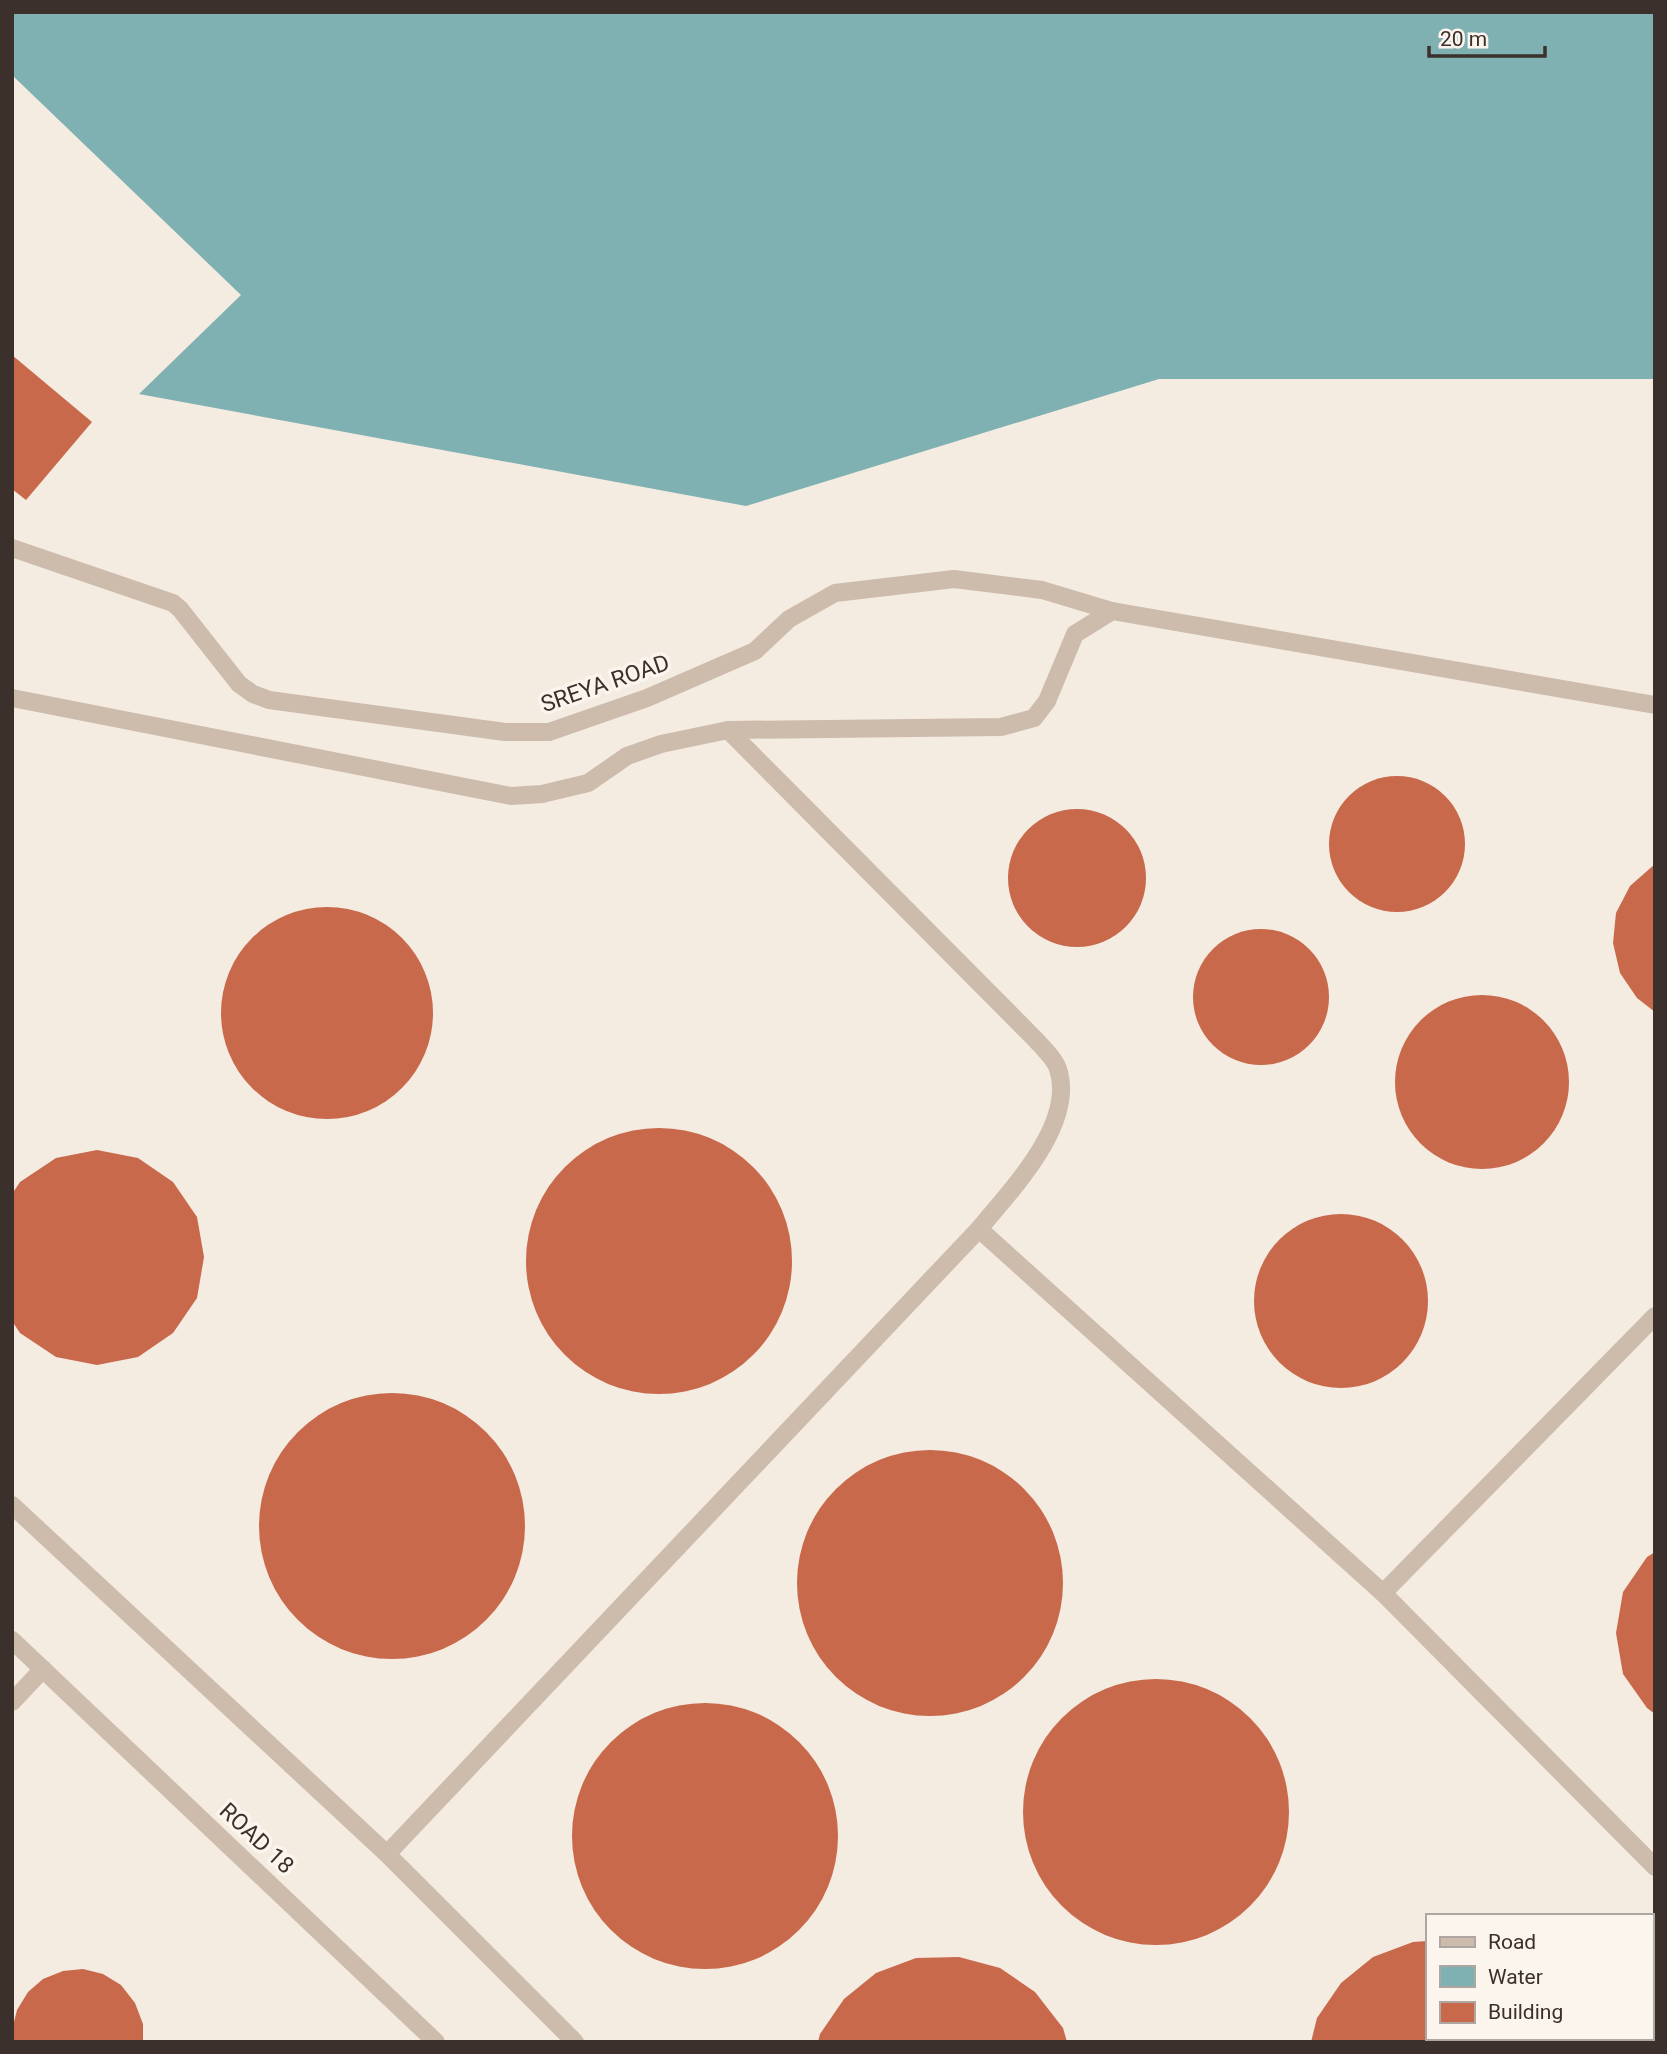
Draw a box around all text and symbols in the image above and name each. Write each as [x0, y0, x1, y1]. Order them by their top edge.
scale bar [1429, 14, 1544, 58]
text: 20 m [1440, 27, 1487, 51]
street label: SREYA ROAD [537, 649, 673, 718]
street label: ROAD 18 [214, 1797, 299, 1879]
legend [1426, 1914, 1653, 2040]
text: Road [1488, 1930, 1536, 1954]
text: Water [1488, 1965, 1543, 1989]
text: Building [1488, 2000, 1563, 2024]

